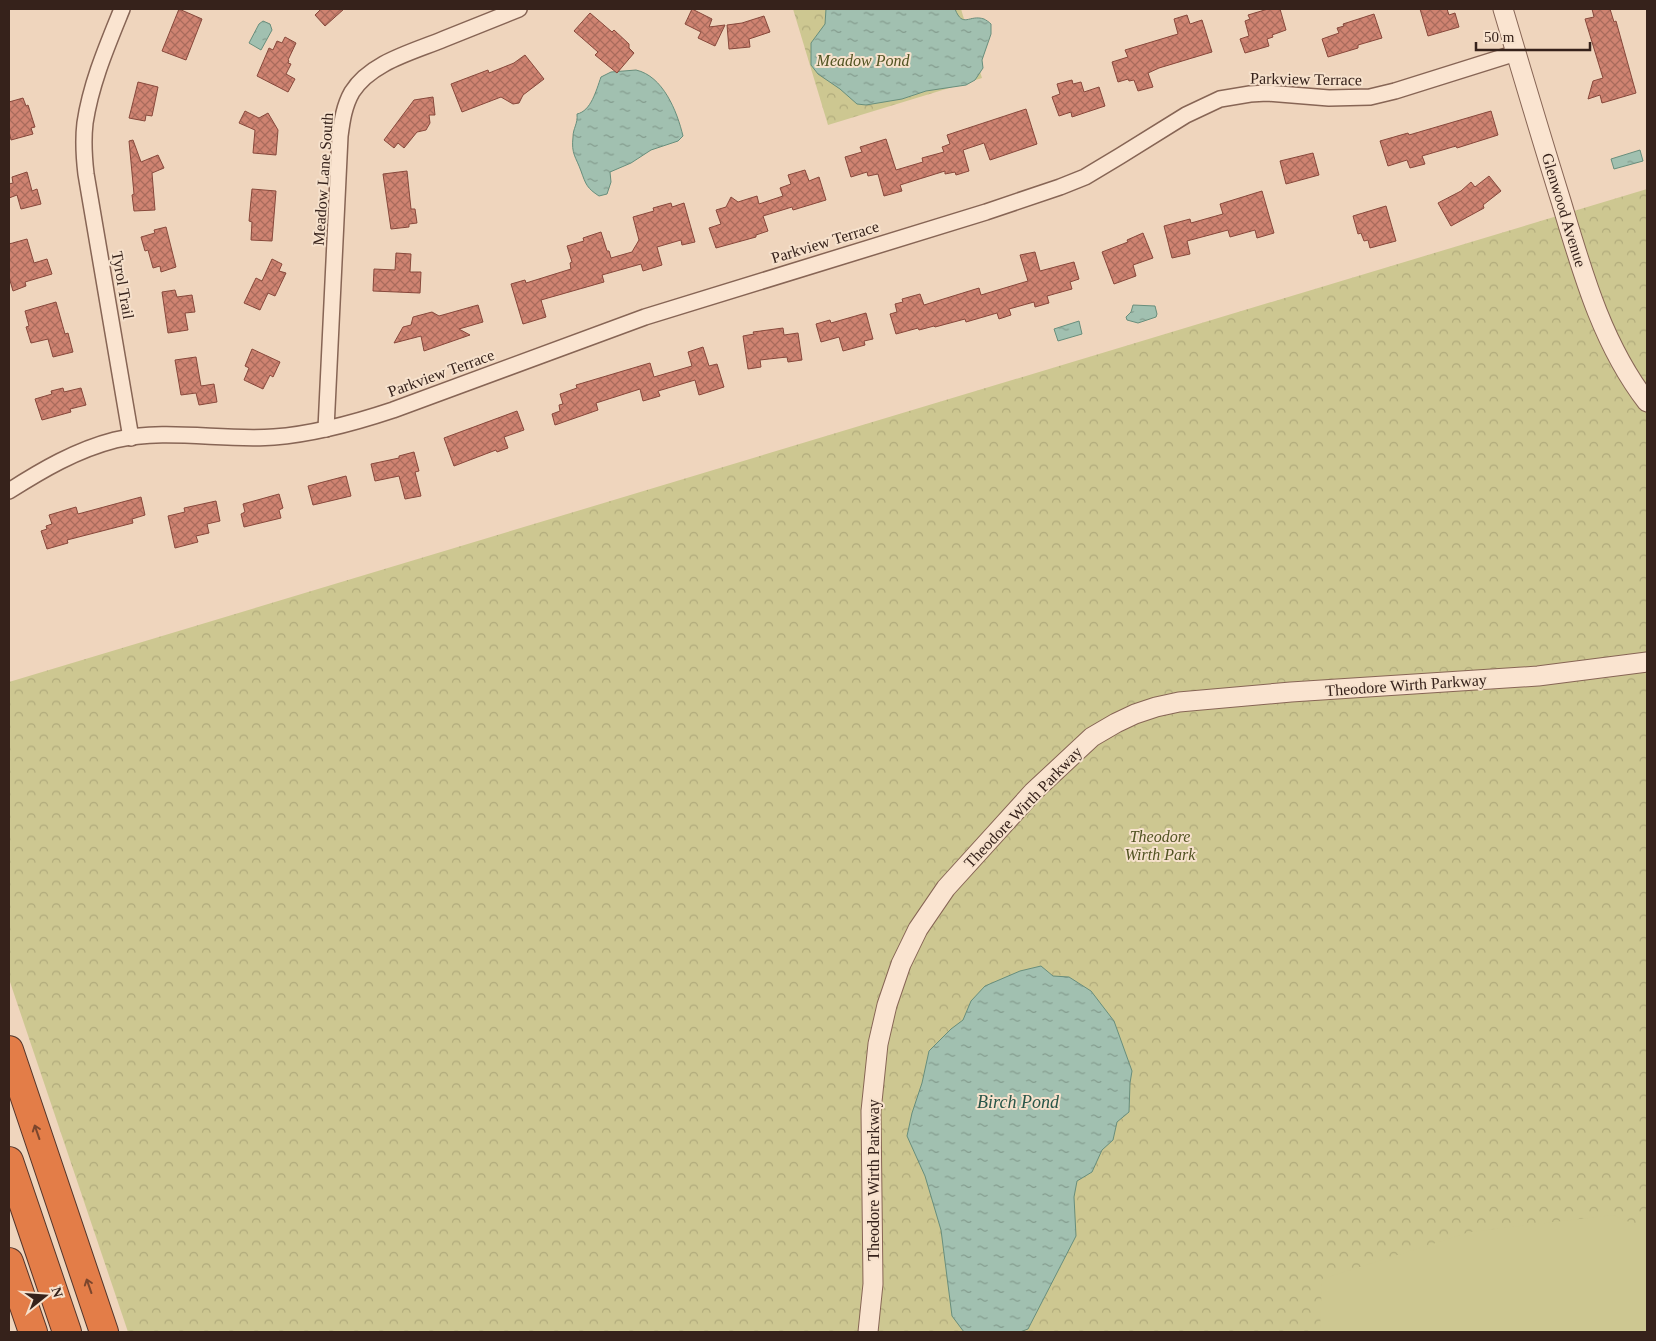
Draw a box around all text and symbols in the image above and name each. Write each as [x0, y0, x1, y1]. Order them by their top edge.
scale bar [1476, 20, 1590, 52]
text: 50 m [1484, 29, 1515, 45]
park label: Meadow Pond [816, 52, 910, 69]
street label: Parkview Terrace [1250, 70, 1362, 88]
street label: Meadow Lane South [310, 112, 336, 246]
street label: Glenwood Avenue [1539, 151, 1589, 269]
street label: Parkview Terrace [769, 218, 881, 266]
street label: Tyrol Trail [108, 250, 137, 321]
street label: Parkview Terrace [386, 346, 496, 400]
street label: Theodore Wirth Parkway [1325, 671, 1487, 700]
street label: Theodore Wirth Parkway [961, 743, 1086, 872]
park label: Theodore Wirth Park [1125, 828, 1196, 863]
water label: Birch Pond [977, 1092, 1060, 1112]
street label: Theodore Wirth Parkway [865, 1099, 883, 1261]
one-way arrow [31, 1124, 41, 1140]
north arrow [20, 1271, 70, 1321]
one-way arrow [84, 1279, 93, 1294]
text: N [48, 1285, 66, 1299]

